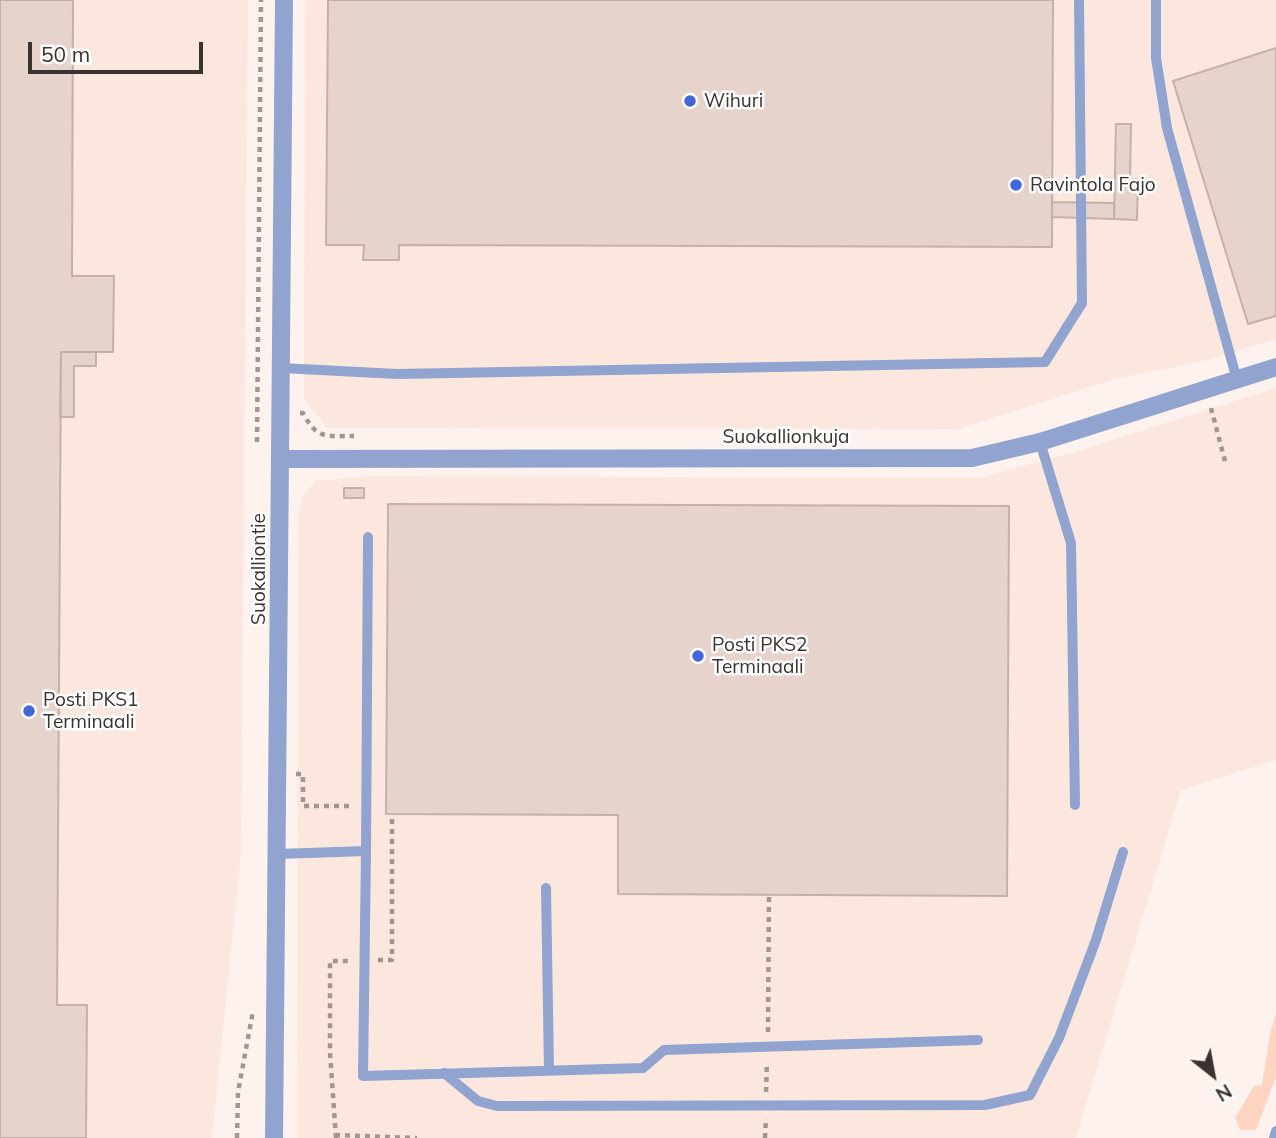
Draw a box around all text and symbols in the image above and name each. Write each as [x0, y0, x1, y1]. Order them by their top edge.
scale bar [32, 28, 206, 72]
text: 50 m [41, 41, 90, 67]
place label: Wihuri [704, 90, 763, 112]
marker: Wihuri [682, 93, 698, 109]
place label: Ravintola Fajo [1030, 174, 1156, 196]
marker: Ravintola Fajo [1008, 177, 1024, 193]
street label: Suokallionkuja [723, 426, 849, 448]
street label: Suokalliontie [248, 513, 270, 625]
place label: Posti PKS2 Terminaali [712, 634, 807, 678]
marker: Posti PKS2 Terminaali [690, 648, 706, 664]
place label: Posti PKS1 Terminaali [43, 689, 138, 733]
marker: Posti PKS1 Terminaali [21, 703, 37, 719]
north arrow [1178, 1040, 1248, 1110]
text: N [1211, 1079, 1236, 1107]

